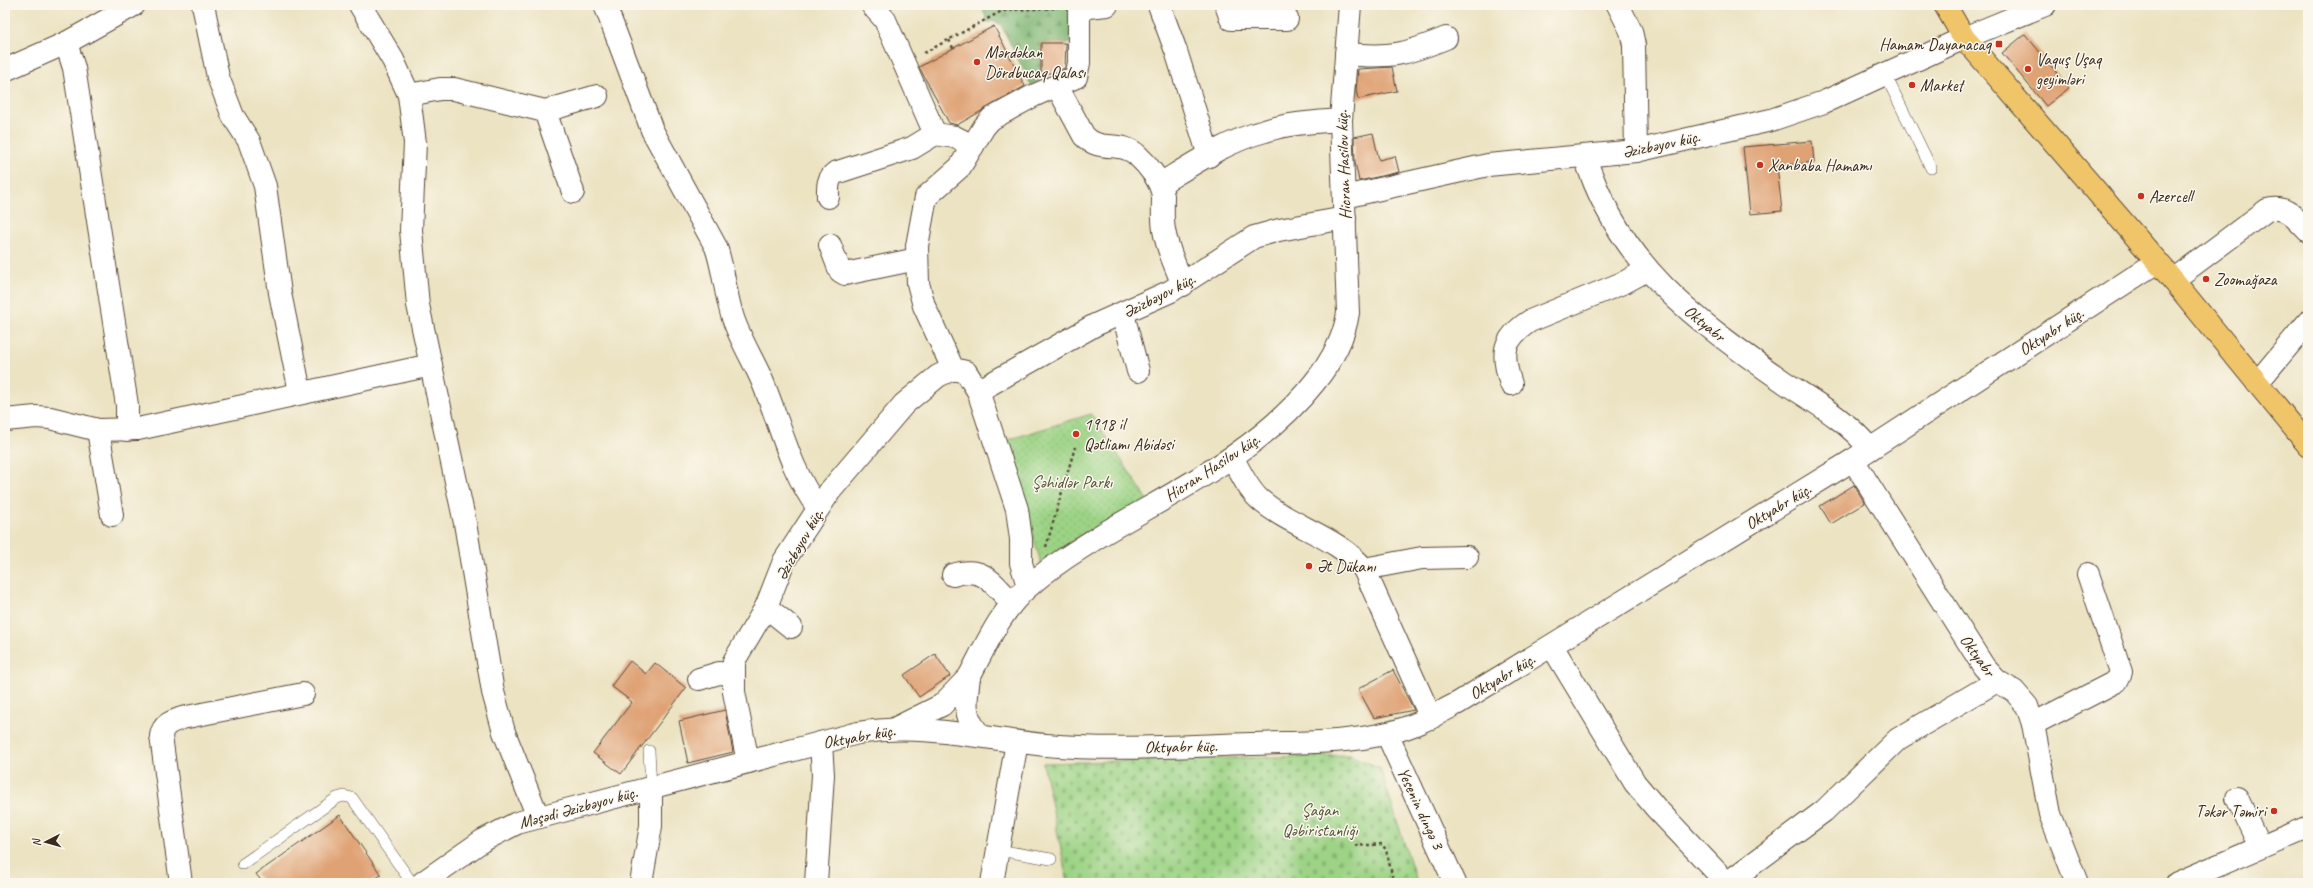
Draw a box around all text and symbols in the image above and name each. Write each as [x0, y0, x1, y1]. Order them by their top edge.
place label: Hamam Dayanacaq [1879, 34, 1993, 55]
marker: Hamam Dayanacaq [1994, 39, 2004, 49]
place label: Mərdəkan Dördbucaq Qalası [985, 42, 1086, 83]
place label: Vaquş Uşaq geyimləri [2036, 49, 2103, 90]
marker: Mərdəkan Dördbucaq Qalası [972, 57, 982, 67]
marker: Vaquş Uşaq geyimləri [2023, 64, 2033, 74]
place label: Market [1920, 75, 1966, 96]
marker: Market [1907, 80, 1917, 90]
street label: Hicran Hasilov küç. [1331, 109, 1356, 220]
street label: Əzizbəyov küç. [1620, 126, 1702, 163]
place label: Xanbaba Hamamı [1768, 155, 1872, 176]
marker: Xanbaba Hamamı [1755, 160, 1765, 170]
place label: Azercell [2149, 186, 2196, 207]
marker: Azercell [2136, 191, 2146, 201]
street label: Əzizbəyov küç. [1119, 268, 1200, 323]
place label: Zoomağaza [2214, 269, 2278, 290]
marker: Zoomağaza [2201, 274, 2211, 284]
street label: Oktyabr [1680, 300, 1731, 348]
street label: Oktyabr küç. [2015, 302, 2088, 360]
place label: 1918 il Qətliamı Abidəsi [1084, 414, 1175, 455]
street label: Hicran Hasilov küç. [1161, 428, 1265, 506]
marker: 1918 il Qətliamı Abidəsi [1071, 429, 1081, 439]
park label: Şəhidlər Parkı [1032, 472, 1113, 493]
street label: Oktyabr küç. [1741, 478, 1816, 534]
street label: Əzizbəyov küç. [771, 504, 829, 584]
place label: Ət Dükanı [1317, 556, 1377, 577]
marker: Ət Dükanı [1304, 561, 1314, 571]
street label: Oktyabr [1955, 630, 2001, 682]
street label: Oktyabr küç. [1465, 648, 1540, 704]
street label: Oktyabr küç. [821, 720, 898, 753]
street label: Oktyabr küç. [1144, 735, 1218, 758]
street label: Yesenin dıngə 3 [1392, 764, 1449, 854]
street label: Məşədi Əzizbəyov küç. [517, 781, 640, 833]
park label: Şağan Qəbiristanlığı [1282, 800, 1358, 841]
place label: Təkər Təmiri [2195, 801, 2268, 822]
marker: Təkər Təmiri [2269, 806, 2279, 816]
north arrow [26, 822, 66, 862]
text: N [29, 837, 43, 847]

